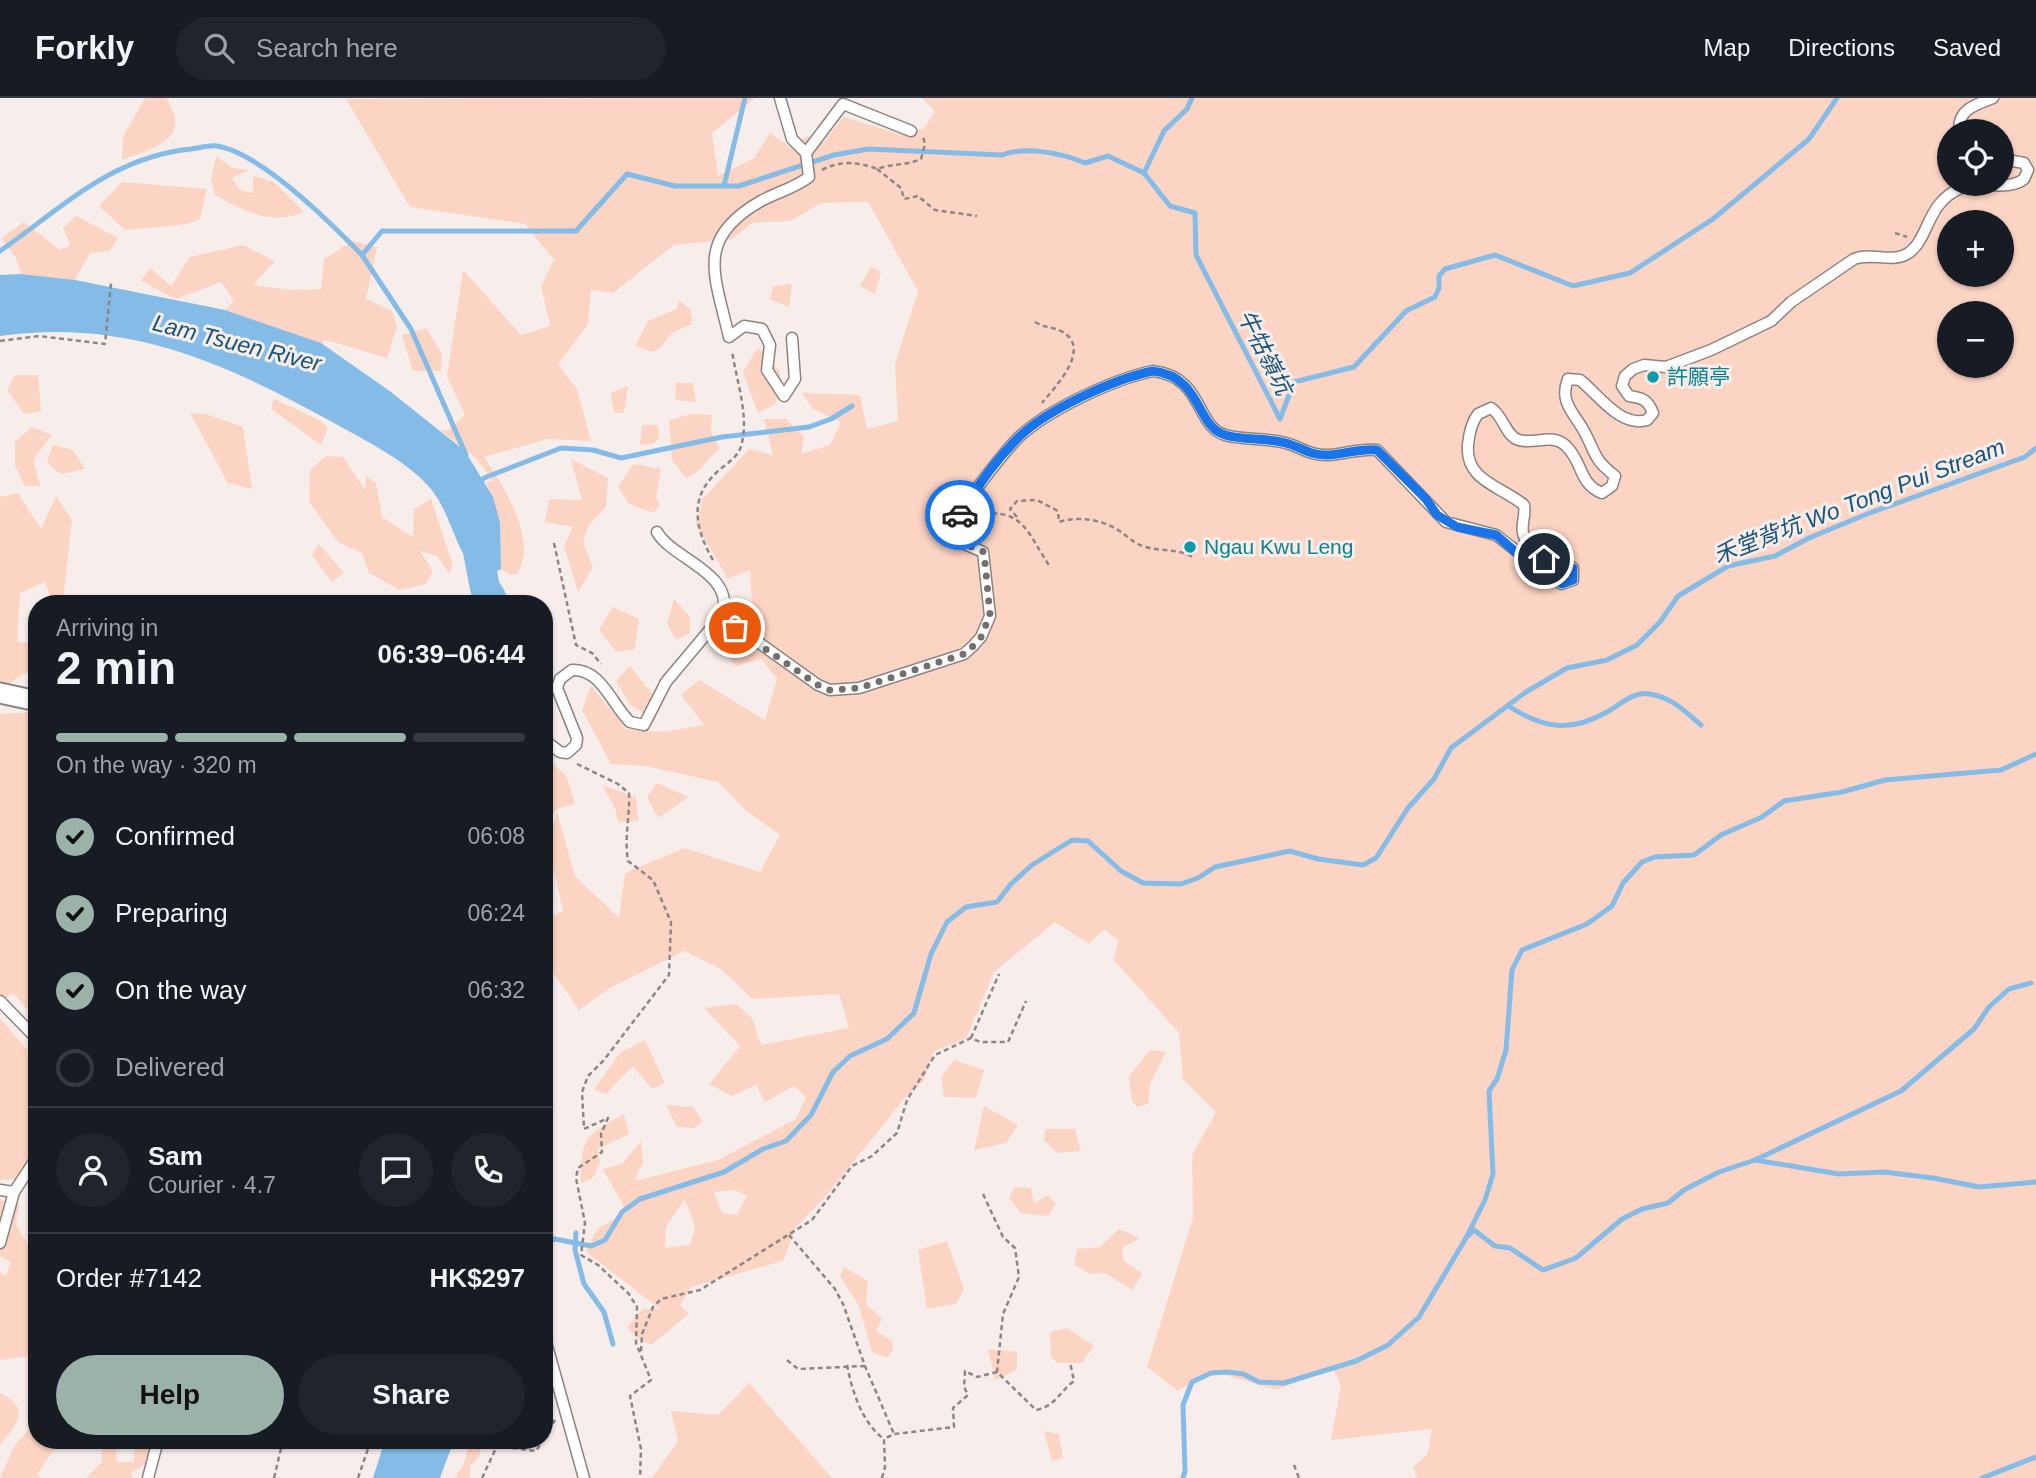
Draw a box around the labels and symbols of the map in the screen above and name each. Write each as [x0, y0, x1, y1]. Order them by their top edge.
water label: 牛牯嶺坑 [1233, 305, 1299, 402]
water label: Lam Tsuen River [150, 309, 325, 377]
place label: 許願亭 [1667, 365, 1730, 388]
marker: 許願亭 [1645, 369, 1661, 385]
water label: 禾堂背坑 Wo Tong Pui Stream [1710, 433, 2008, 569]
courier [925, 480, 995, 550]
pin [1514, 529, 1574, 589]
place label: Ngau Kwu Leng [1204, 535, 1353, 558]
marker: Ngau Kwu Leng [1182, 539, 1198, 555]
pin [705, 598, 765, 658]

